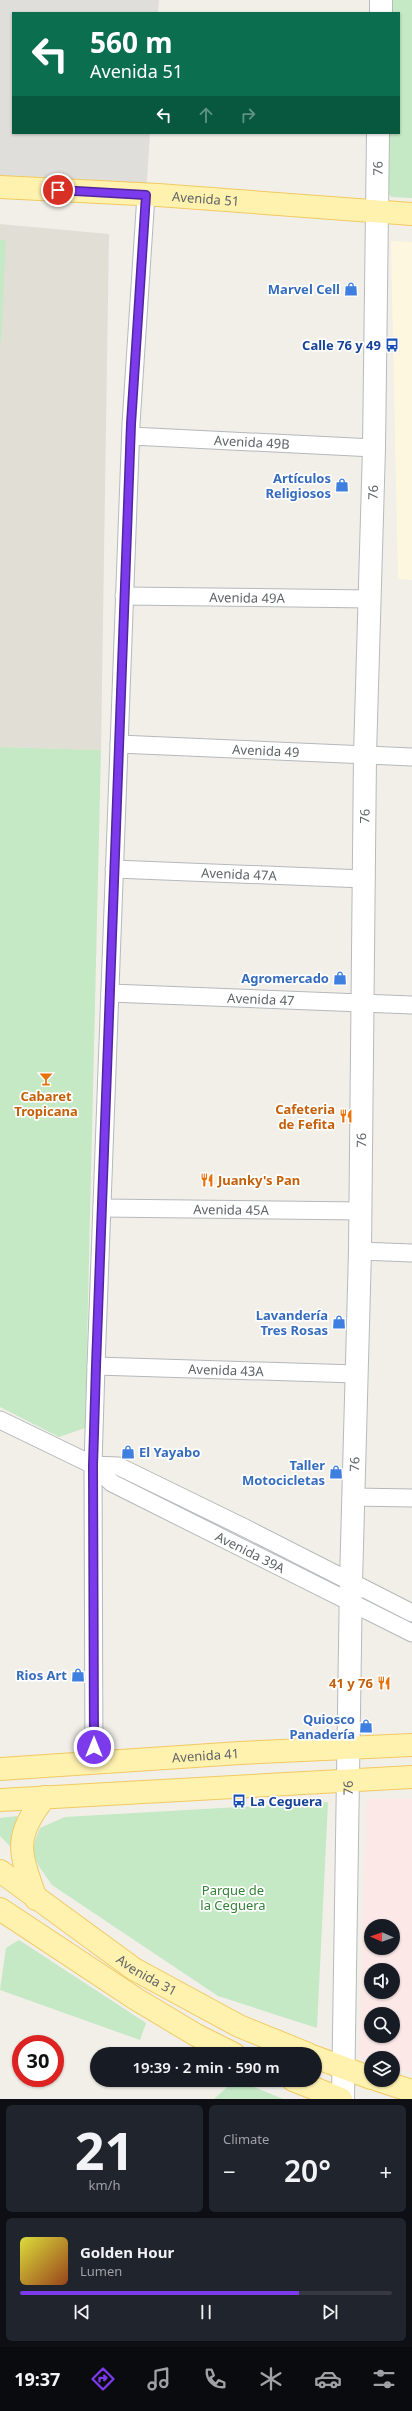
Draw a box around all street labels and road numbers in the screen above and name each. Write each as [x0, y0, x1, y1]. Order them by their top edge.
street label: 76 [368, 161, 387, 176]
street label: Avenida 51 [171, 187, 240, 210]
street label: Avenida 49B [214, 431, 290, 453]
street label: 76 [363, 485, 382, 500]
street label: Avenida 49A [209, 588, 286, 607]
street label: Avenida 49 [232, 740, 300, 761]
street label: 76 [355, 809, 373, 824]
street label: Avenida 47A [201, 863, 278, 885]
street label: Avenida 47 [227, 989, 295, 1009]
street label: 76 [352, 1133, 370, 1148]
street label: Avenida 45A [193, 1200, 270, 1219]
street label: Avenida 43A [188, 1360, 265, 1380]
street label: 76 [345, 1456, 363, 1472]
street label: Avenida 39A [212, 1527, 289, 1577]
street label: Avenida 41 [171, 1744, 240, 1767]
street label: 76 [339, 1780, 357, 1796]
street label: Avenida 31 [113, 1950, 180, 2000]

